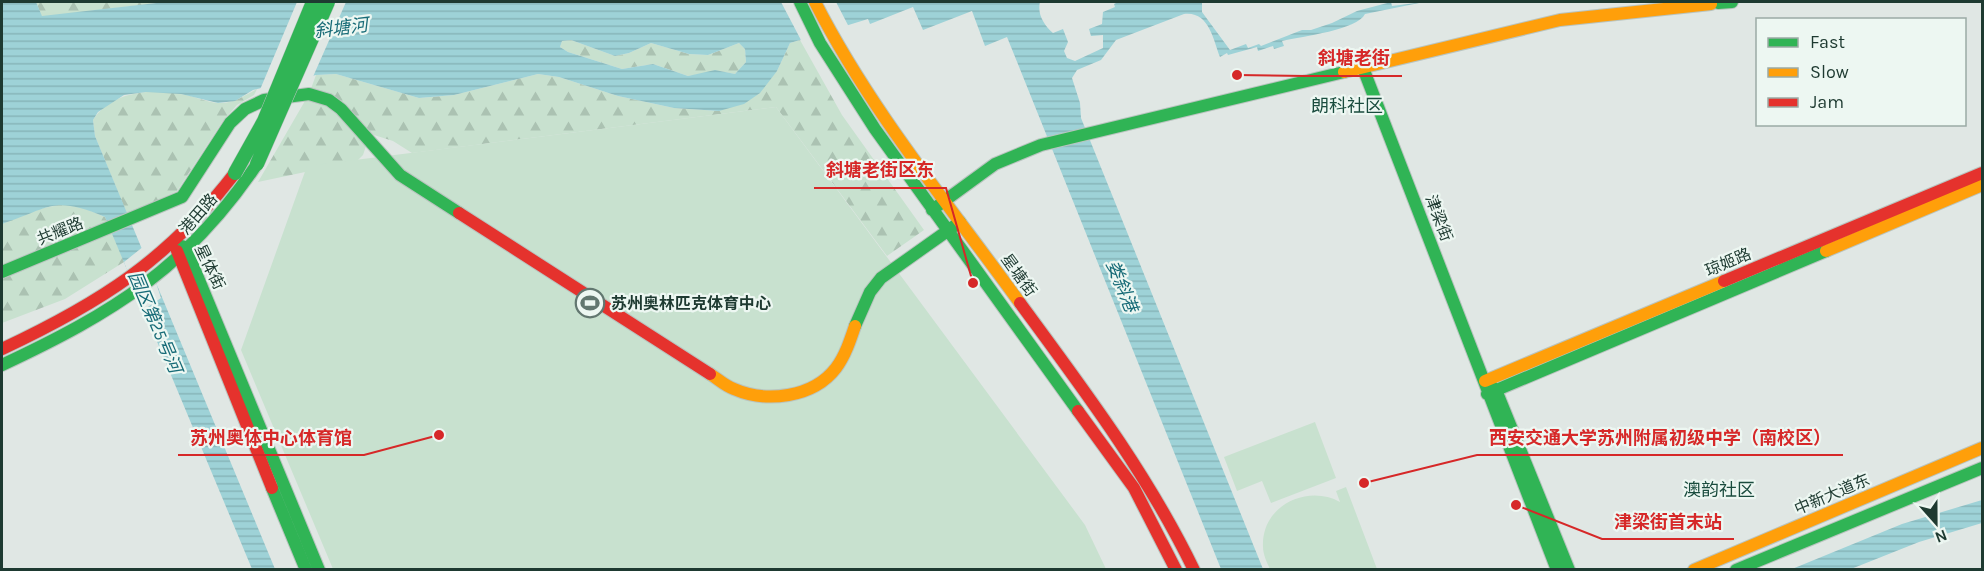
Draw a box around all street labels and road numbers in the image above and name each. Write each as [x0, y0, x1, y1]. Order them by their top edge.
street label: 港田路 [175, 190, 221, 238]
street label: 津梁街 [1422, 192, 1456, 244]
street label: 共耀路 [34, 213, 86, 249]
street label: 星体街 [191, 241, 229, 293]
street label: 琼姬路 [1702, 244, 1754, 280]
street label: 星塘街 [997, 250, 1041, 300]
street label: 中新大道东 [1791, 470, 1873, 518]

